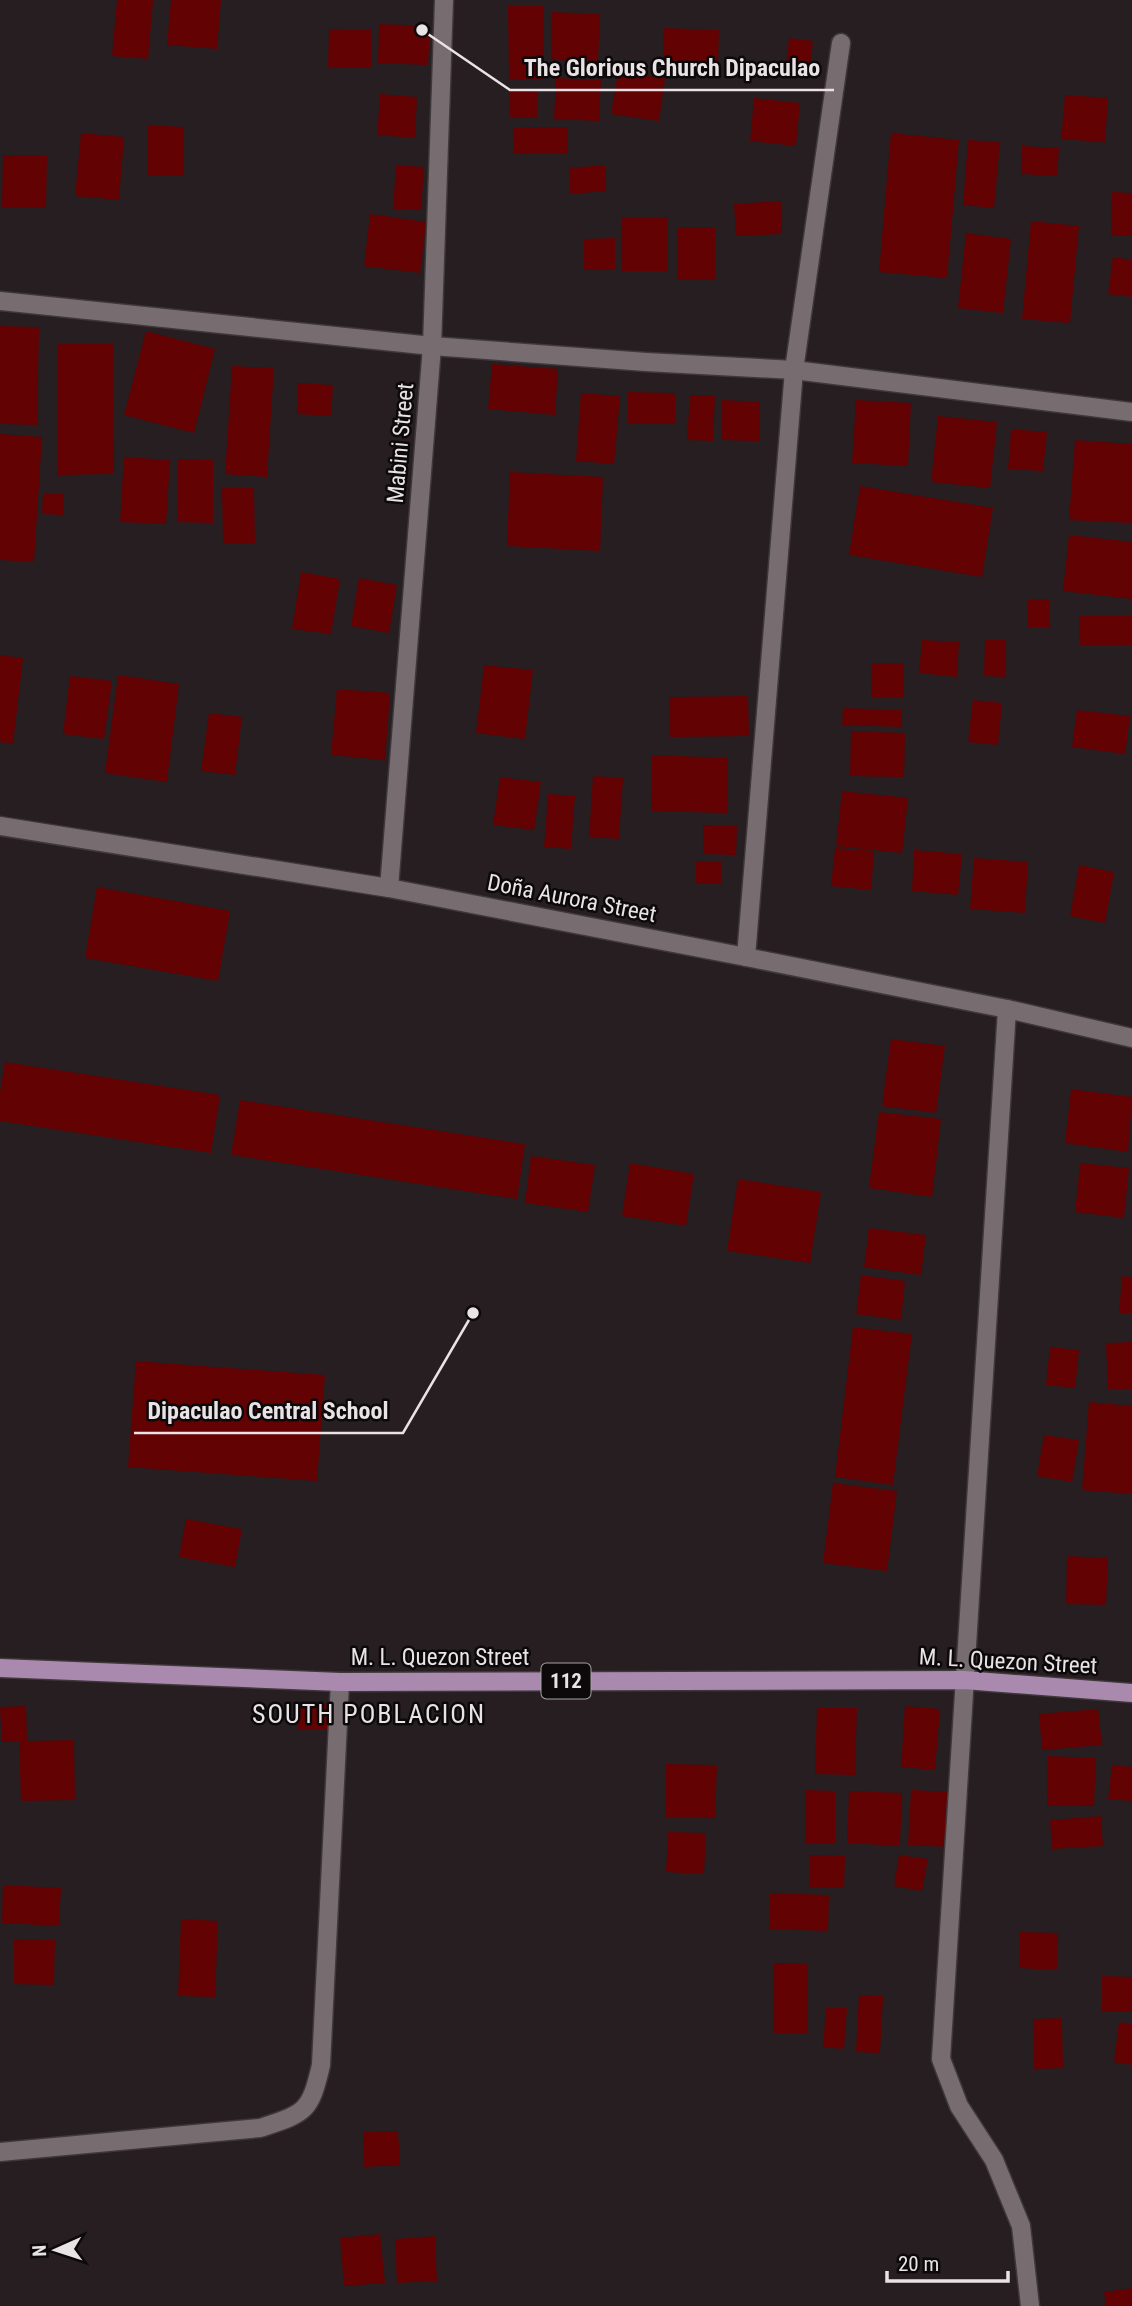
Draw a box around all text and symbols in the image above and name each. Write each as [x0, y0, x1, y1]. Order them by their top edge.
callout: The Glorious Church Dipaculao [510, 45, 834, 90]
text: The Glorious Church Dipaculao [524, 54, 820, 82]
street label: Mabini Street [382, 382, 419, 504]
street label: Doña Aurora Street [485, 869, 659, 928]
callout: Dipaculao Central School [134, 1388, 403, 1433]
text: Dipaculao Central School [147, 1397, 389, 1425]
street label: M. L. Quezon Street [918, 1643, 1098, 1680]
street label: M. L. Quezon Street [351, 1644, 529, 1671]
road number: 112 [542, 1664, 590, 1698]
district label: SOUTH POBLACION [252, 1699, 486, 1729]
north arrow [21, 2215, 91, 2285]
scale bar [887, 2240, 1008, 2284]
text: N [28, 2244, 51, 2257]
text: 20 m [898, 2252, 939, 2276]

